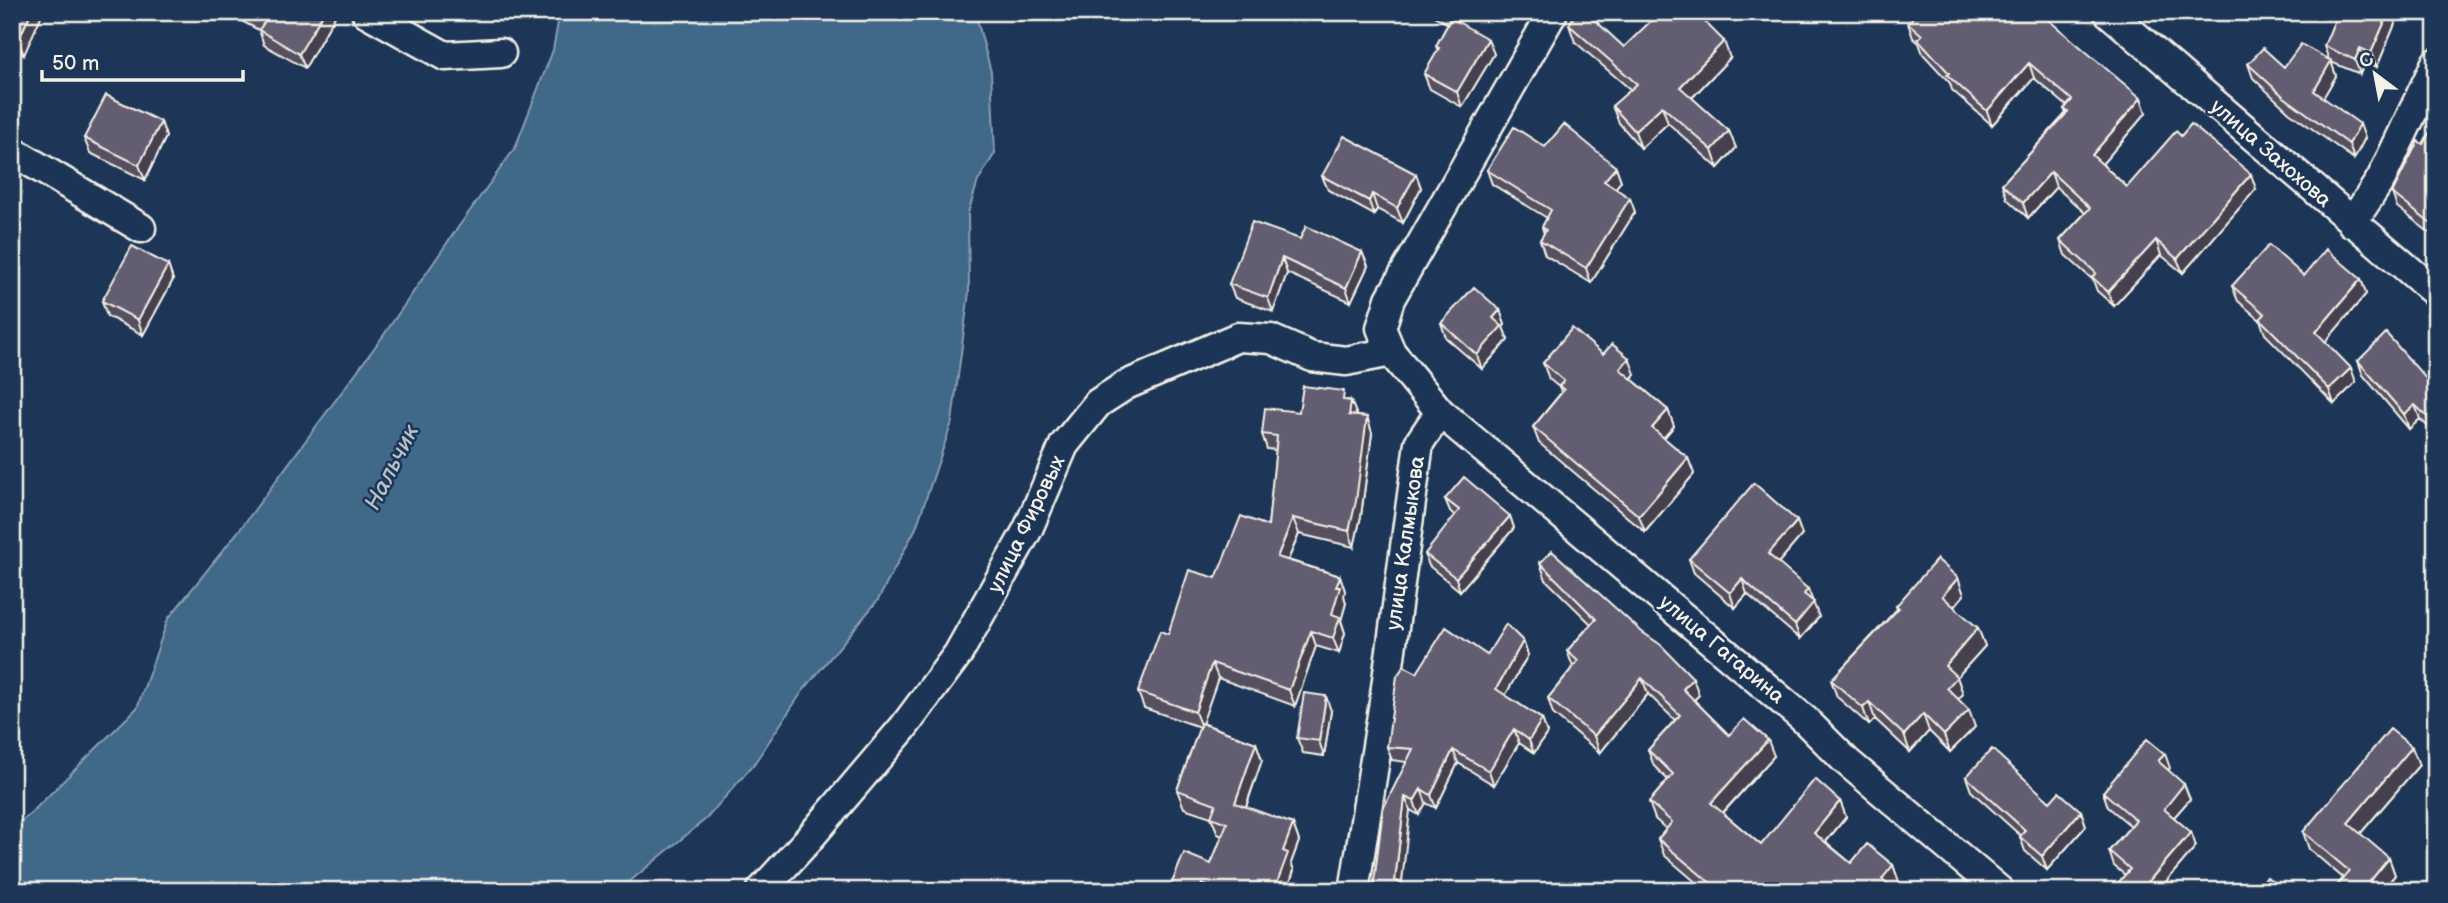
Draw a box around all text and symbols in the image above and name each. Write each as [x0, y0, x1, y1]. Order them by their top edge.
scale bar [42, 38, 243, 82]
north arrow [2340, 38, 2410, 108]
text: С [2355, 48, 2378, 74]
text: 50 m [52, 51, 99, 76]
street label: улица Захохова [2205, 94, 2337, 213]
water label: Нальчик [359, 419, 426, 515]
street label: улица Фировых [982, 451, 1071, 597]
street label: улица Калмыкова [1381, 454, 1430, 632]
street label: улица Гагарина [1654, 590, 1790, 709]

